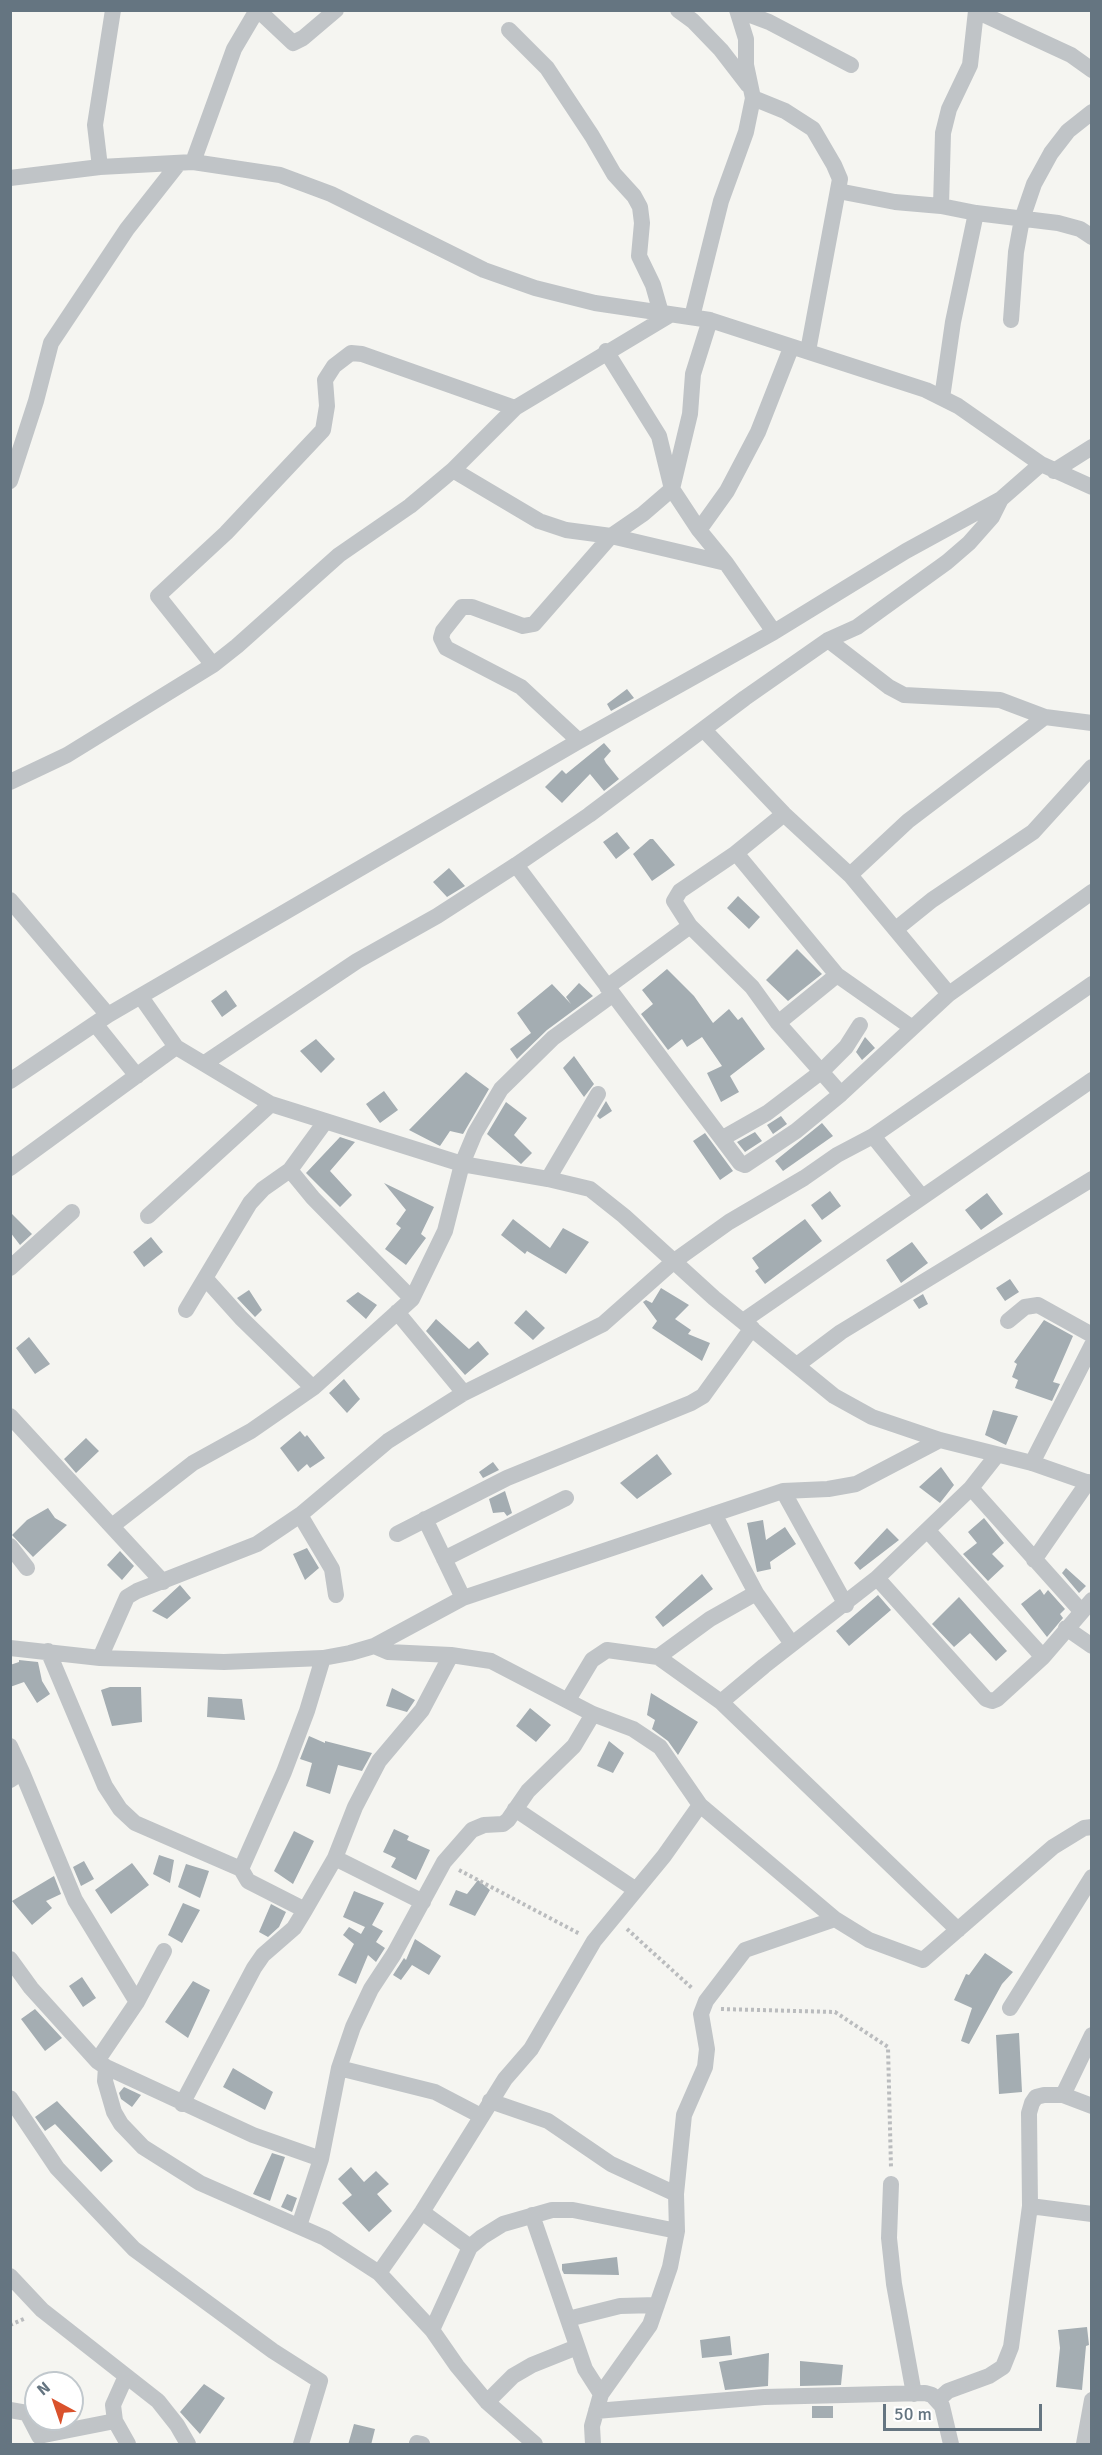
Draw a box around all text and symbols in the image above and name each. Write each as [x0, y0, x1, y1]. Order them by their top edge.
north arrow [24, 2371, 84, 2431]
text: N [33, 2378, 54, 2400]
scale bar [886, 2392, 1045, 2430]
text: 50 m [894, 2403, 932, 2425]

